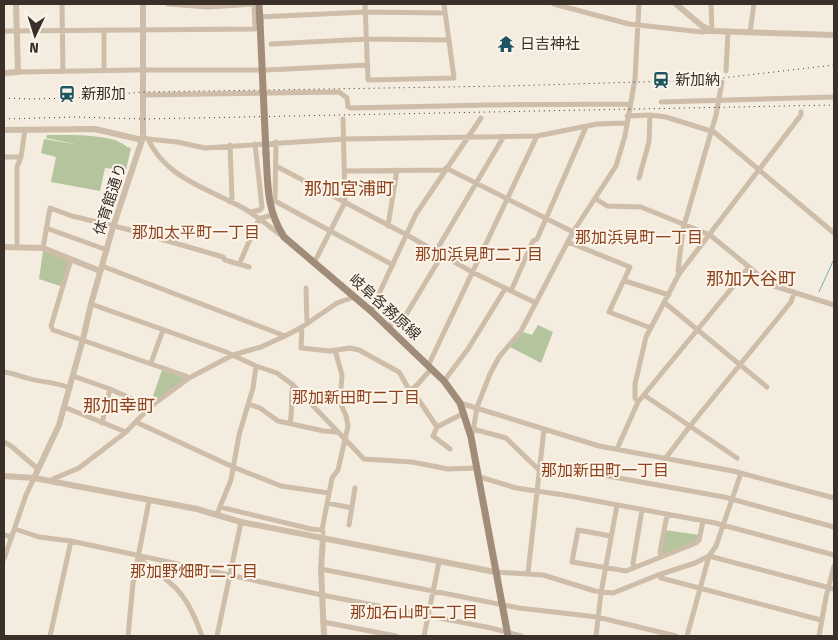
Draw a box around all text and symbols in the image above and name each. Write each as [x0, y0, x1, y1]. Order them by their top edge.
north arrow [10, 10, 60, 60]
temple icon: 日吉神社 [496, 34, 516, 54]
place label: 日吉神社 [520, 35, 580, 53]
text: N [29, 39, 39, 56]
station icon: 新加納 [651, 70, 671, 90]
place label: 新加納 [675, 71, 720, 89]
station icon: 新那加 [57, 84, 77, 104]
place label: 新那加 [81, 85, 126, 103]
street label: 体育館通り [90, 161, 130, 237]
district label: 那加宮浦町 [304, 178, 394, 200]
district label: 那加太平町一丁目 [132, 223, 260, 242]
district label: 那加浜見町一丁目 [575, 228, 703, 247]
district label: 那加浜見町二丁目 [415, 245, 543, 264]
district label: 那加大谷町 [706, 268, 796, 290]
street label: 岐阜各務原線 [346, 270, 424, 344]
district label: 那加新田町二丁目 [292, 388, 420, 407]
district label: 那加幸町 [83, 395, 155, 417]
district label: 那加新田町一丁目 [541, 461, 669, 480]
district label: 那加野畑町二丁目 [130, 562, 258, 581]
district label: 那加石山町二丁目 [350, 603, 478, 622]

